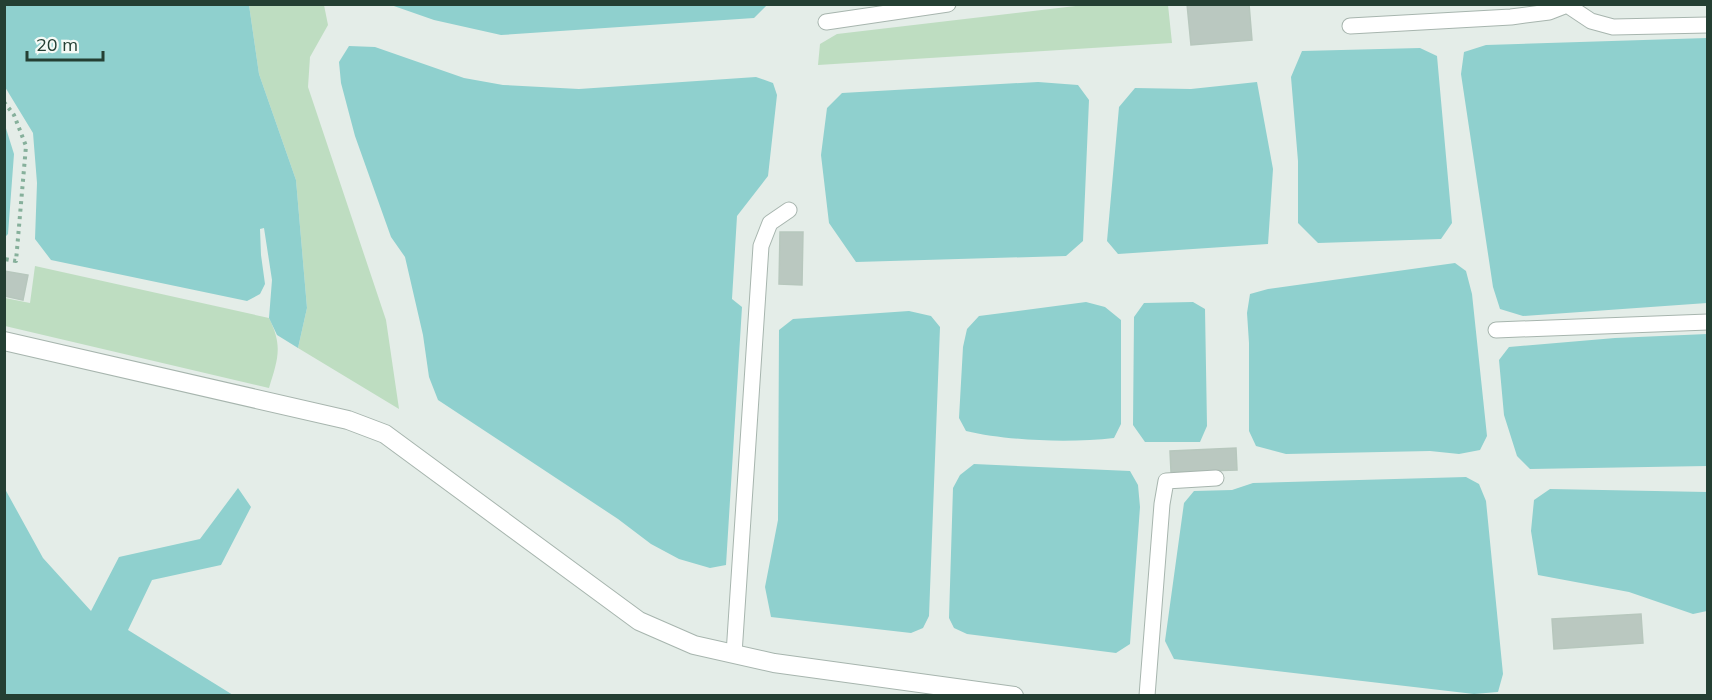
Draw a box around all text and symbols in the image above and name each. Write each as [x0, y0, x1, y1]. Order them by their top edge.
scale bar [27, 24, 104, 62]
text: 20 m [36, 33, 78, 56]

